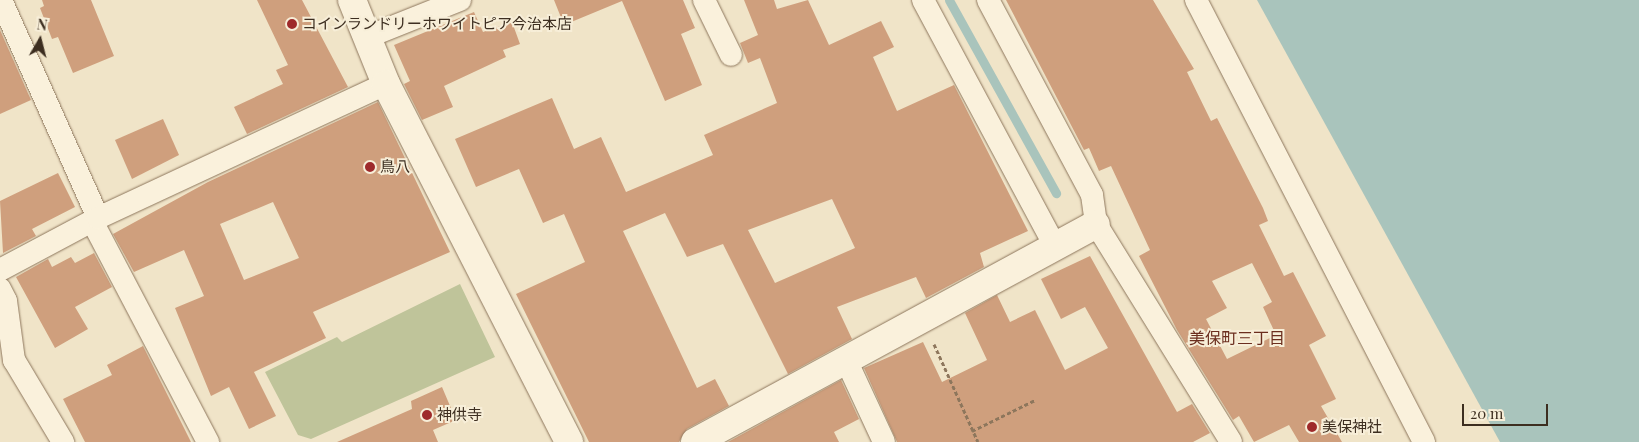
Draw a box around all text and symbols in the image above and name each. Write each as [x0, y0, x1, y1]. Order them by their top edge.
north arrow [15, 15, 65, 65]
text: N [36, 15, 48, 35]
place label: コインランドリーホワイトピア今治本店 [302, 15, 572, 33]
marker: コインランドリーホワイトピア今治本店 [286, 18, 298, 30]
place label: 鳥八 [380, 158, 410, 176]
marker: 鳥八 [364, 161, 376, 173]
district label: 美保町三丁目 [1189, 328, 1285, 348]
scale bar [1464, 394, 1550, 426]
text: 20 m [1470, 403, 1503, 423]
place label: 神供寺 [437, 406, 482, 424]
marker: 神供寺 [421, 409, 433, 421]
place label: 美保神社 [1322, 418, 1382, 436]
marker: 美保神社 [1306, 421, 1318, 433]

